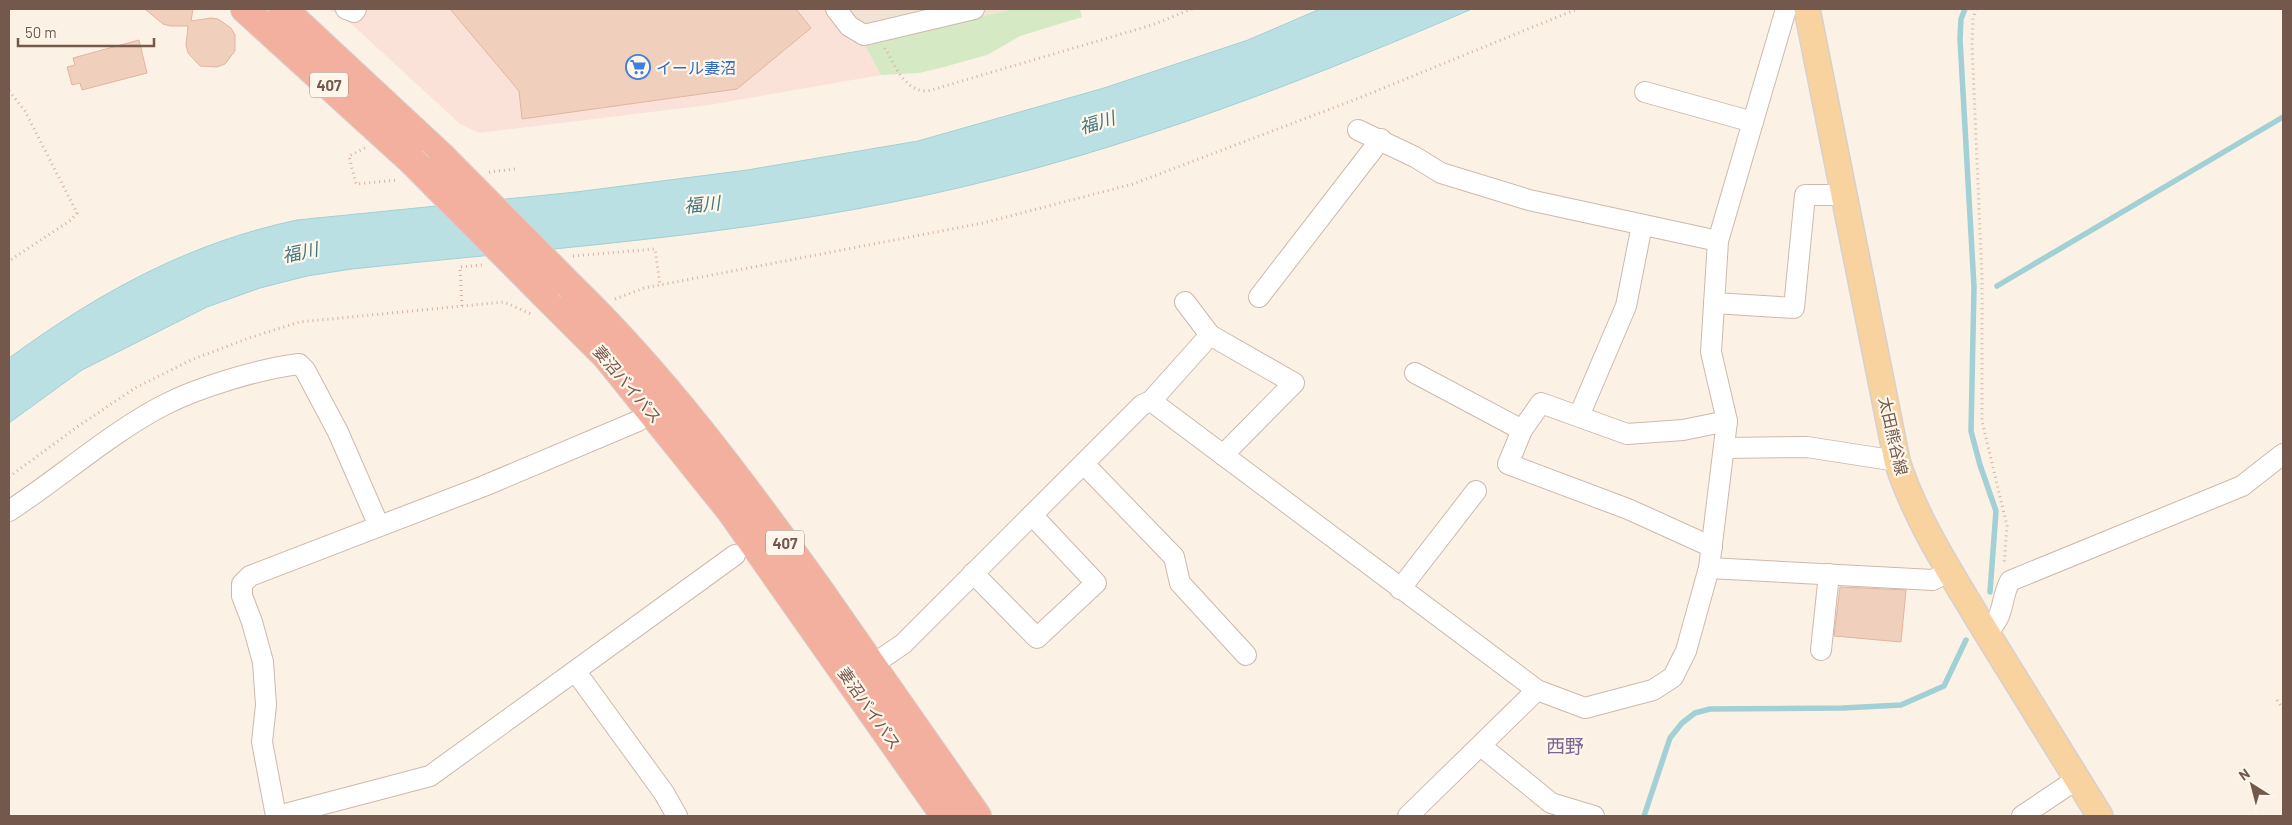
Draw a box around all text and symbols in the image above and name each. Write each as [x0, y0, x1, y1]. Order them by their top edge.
scale bar [18, 15, 154, 47]
text: 50 m [25, 23, 57, 41]
supermarket icon: イール妻沼 [625, 54, 651, 80]
place label: イール妻沼 [656, 58, 736, 77]
road number: 407 [310, 72, 348, 98]
water label: 福川 [1077, 106, 1119, 138]
water label: 福川 [683, 191, 723, 217]
water label: 福川 [280, 237, 322, 267]
street label: 妻沼バイパス [590, 341, 666, 427]
street label: 太田熊谷線 [1876, 395, 1912, 477]
road number: 407 [766, 530, 804, 556]
street label: 妻沼バイパス [835, 663, 905, 753]
district label: 西野 [1546, 734, 1584, 757]
north arrow [2227, 760, 2277, 810]
text: N [2235, 764, 2253, 784]

